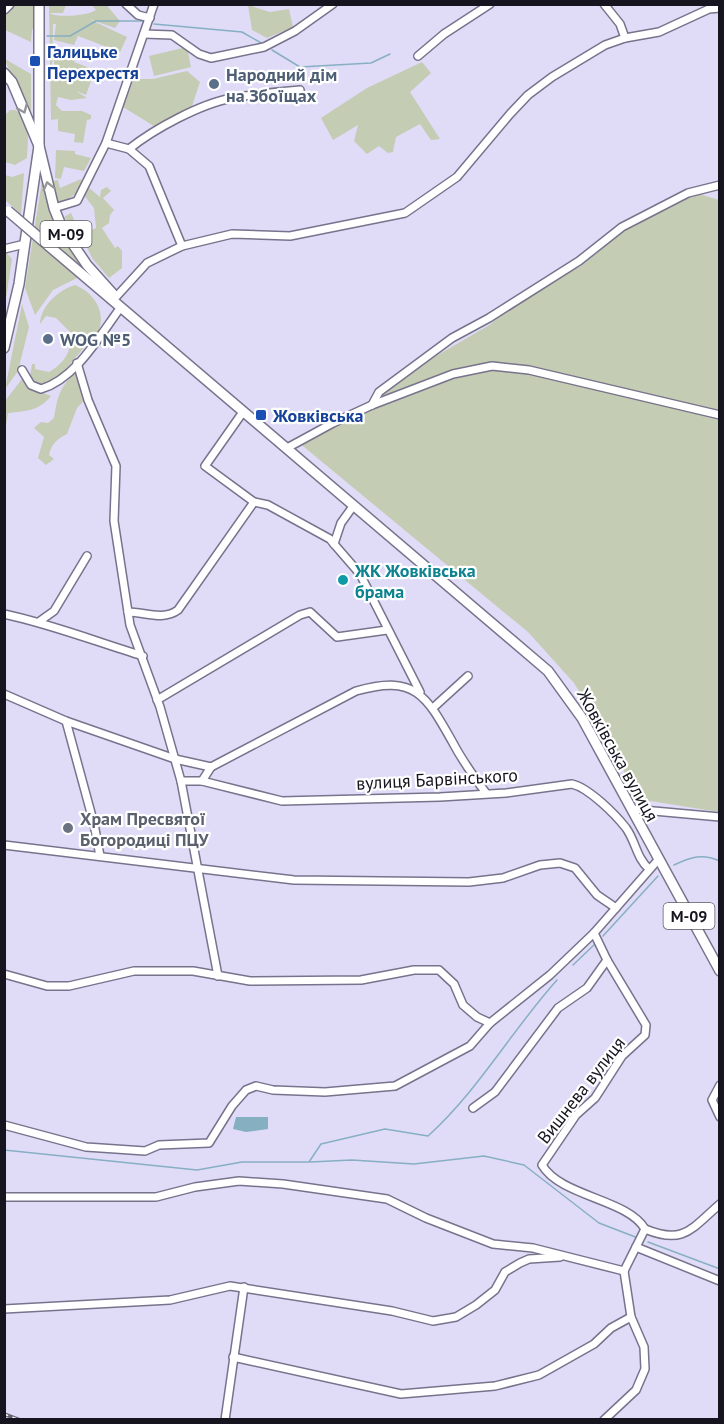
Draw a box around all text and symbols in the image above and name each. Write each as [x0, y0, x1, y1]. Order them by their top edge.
place label: Галицьке Перехрестя [47, 40, 139, 84]
marker: Галицьке Перехрестя [28, 54, 42, 68]
place label: Народний дім на Збоїщах [226, 63, 337, 107]
marker: Народний дім на Збоїщах [207, 77, 221, 91]
one-way arrow [16, 102, 28, 113]
one-way arrow [43, 182, 56, 192]
road number: М-09 [40, 221, 92, 247]
place label: WOG №5 [60, 328, 131, 351]
marker: WOG №5 [41, 332, 55, 346]
place label: Жовківська [272, 404, 363, 427]
marker: Жовківська [254, 408, 268, 422]
place label: ЖК Жовківська брама [354, 559, 476, 603]
marker: ЖК Жовківська брама [336, 573, 350, 587]
street label: Жовківська вулиця [572, 684, 664, 825]
street label: вулиця Барвінського [356, 763, 518, 795]
place label: Храм Пресвятої Богородиці ПЦУ [80, 807, 209, 851]
marker: Храм Пресвятої Богородиці ПЦУ [61, 821, 75, 835]
road number: М-09 [664, 903, 714, 929]
street label: Вишнева вулиця [532, 1032, 630, 1148]

